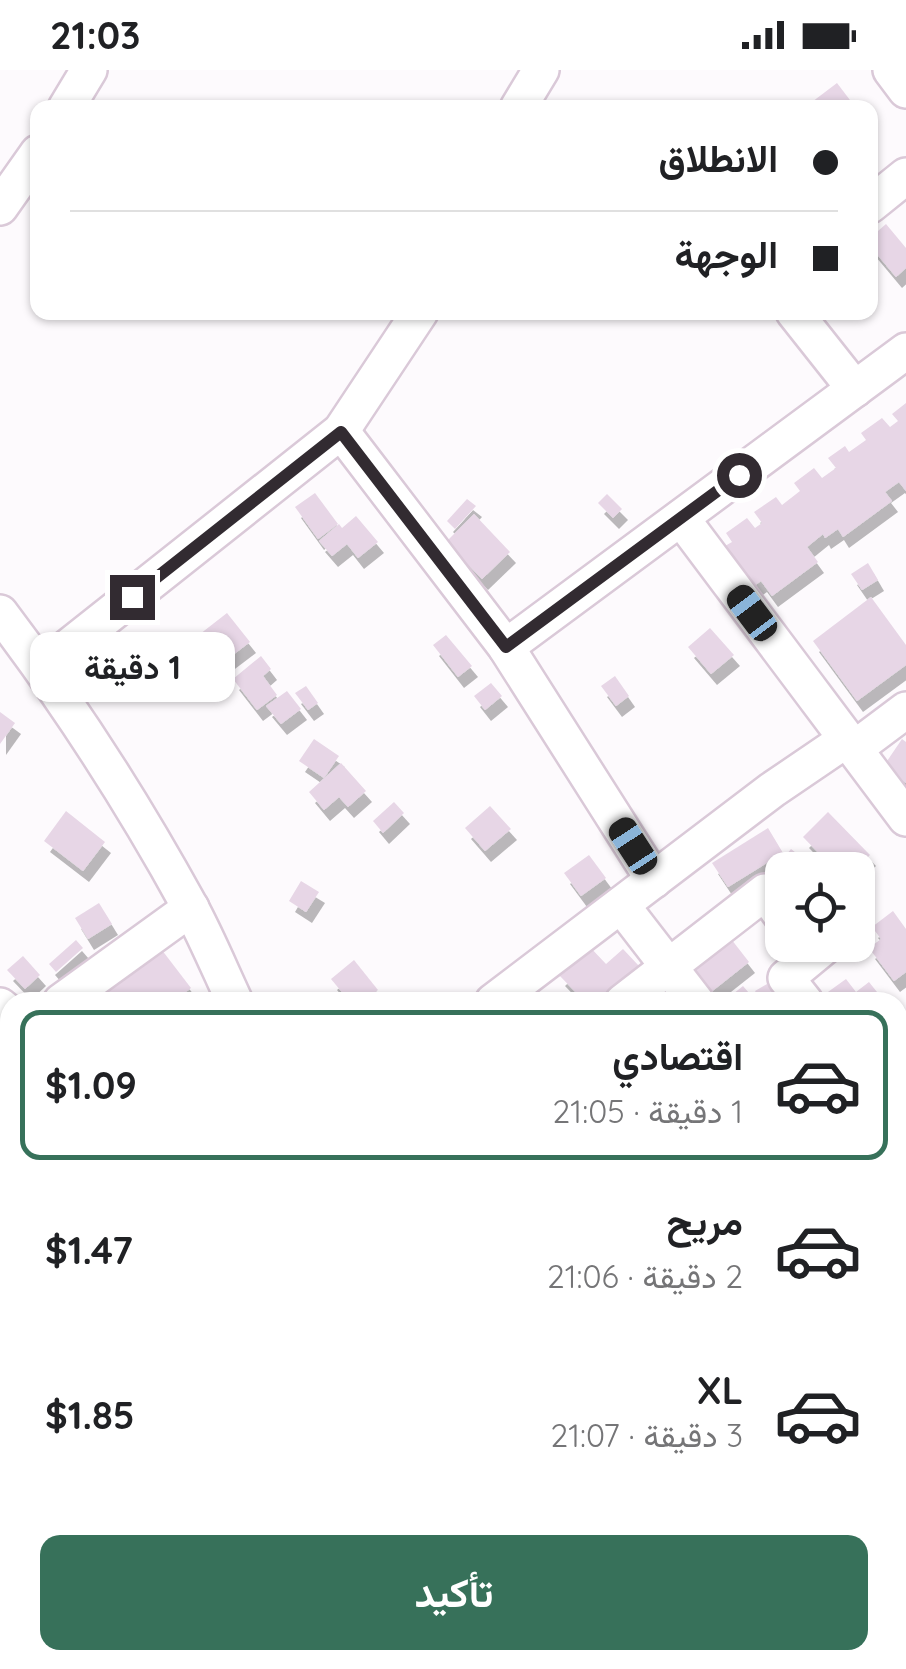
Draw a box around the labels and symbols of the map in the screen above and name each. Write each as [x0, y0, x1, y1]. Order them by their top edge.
route start [717, 453, 762, 498]
route end [110, 575, 155, 620]
car [722, 580, 782, 646]
callout: 1 دقيقة [29, 632, 234, 702]
car [604, 813, 662, 879]

